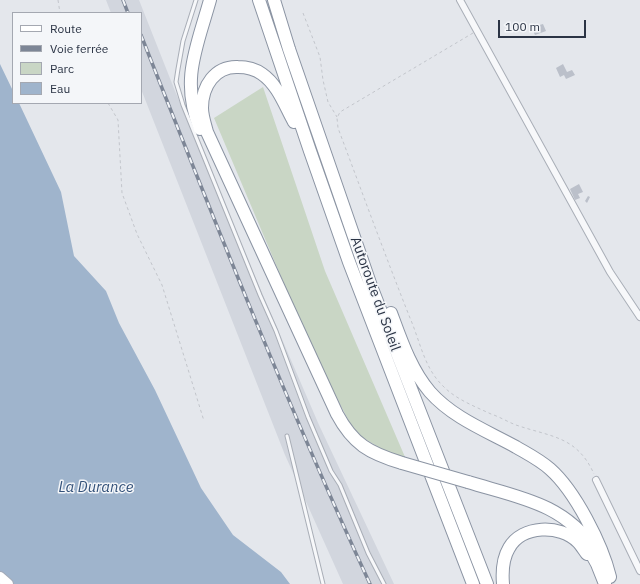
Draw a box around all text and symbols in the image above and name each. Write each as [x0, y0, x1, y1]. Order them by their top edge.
legend [12, 12, 142, 104]
scale bar [500, 12, 588, 38]
text: 100 m [505, 19, 540, 34]
text: Route [50, 21, 82, 36]
text: Voie ferrée [50, 41, 108, 56]
text: Parc [50, 61, 74, 76]
text: Eau [50, 81, 70, 96]
street label: Autoroute du Soleil [347, 235, 403, 353]
water label: La Durance [59, 479, 133, 497]

